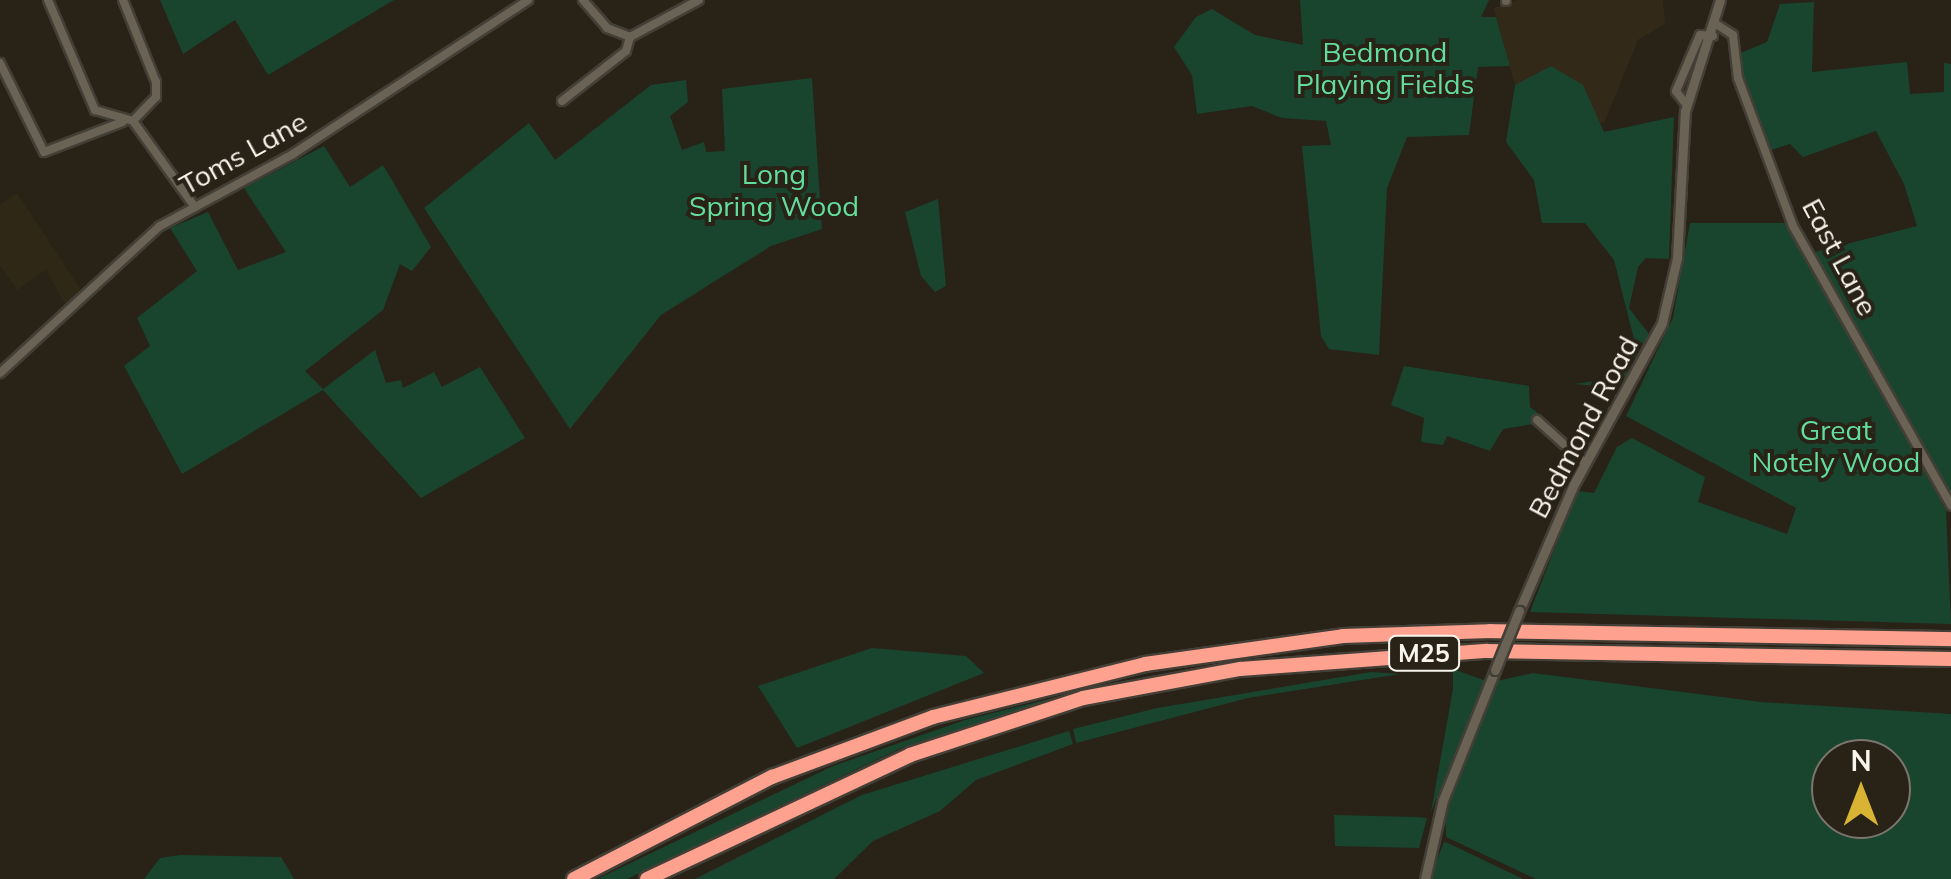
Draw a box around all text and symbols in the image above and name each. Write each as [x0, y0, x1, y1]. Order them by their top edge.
park label: Bedmond Playing Fields [1296, 35, 1474, 101]
street label: Toms Lane [174, 104, 312, 202]
park label: Long Spring Wood [689, 157, 859, 223]
street label: East Lane [1795, 193, 1885, 321]
street label: Bedmond Road [1521, 330, 1645, 524]
park label: Great Notely Wood [1752, 413, 1920, 479]
road number: M25 [1386, 633, 1462, 673]
north arrow [1811, 739, 1911, 839]
text: N [1850, 743, 1872, 778]

